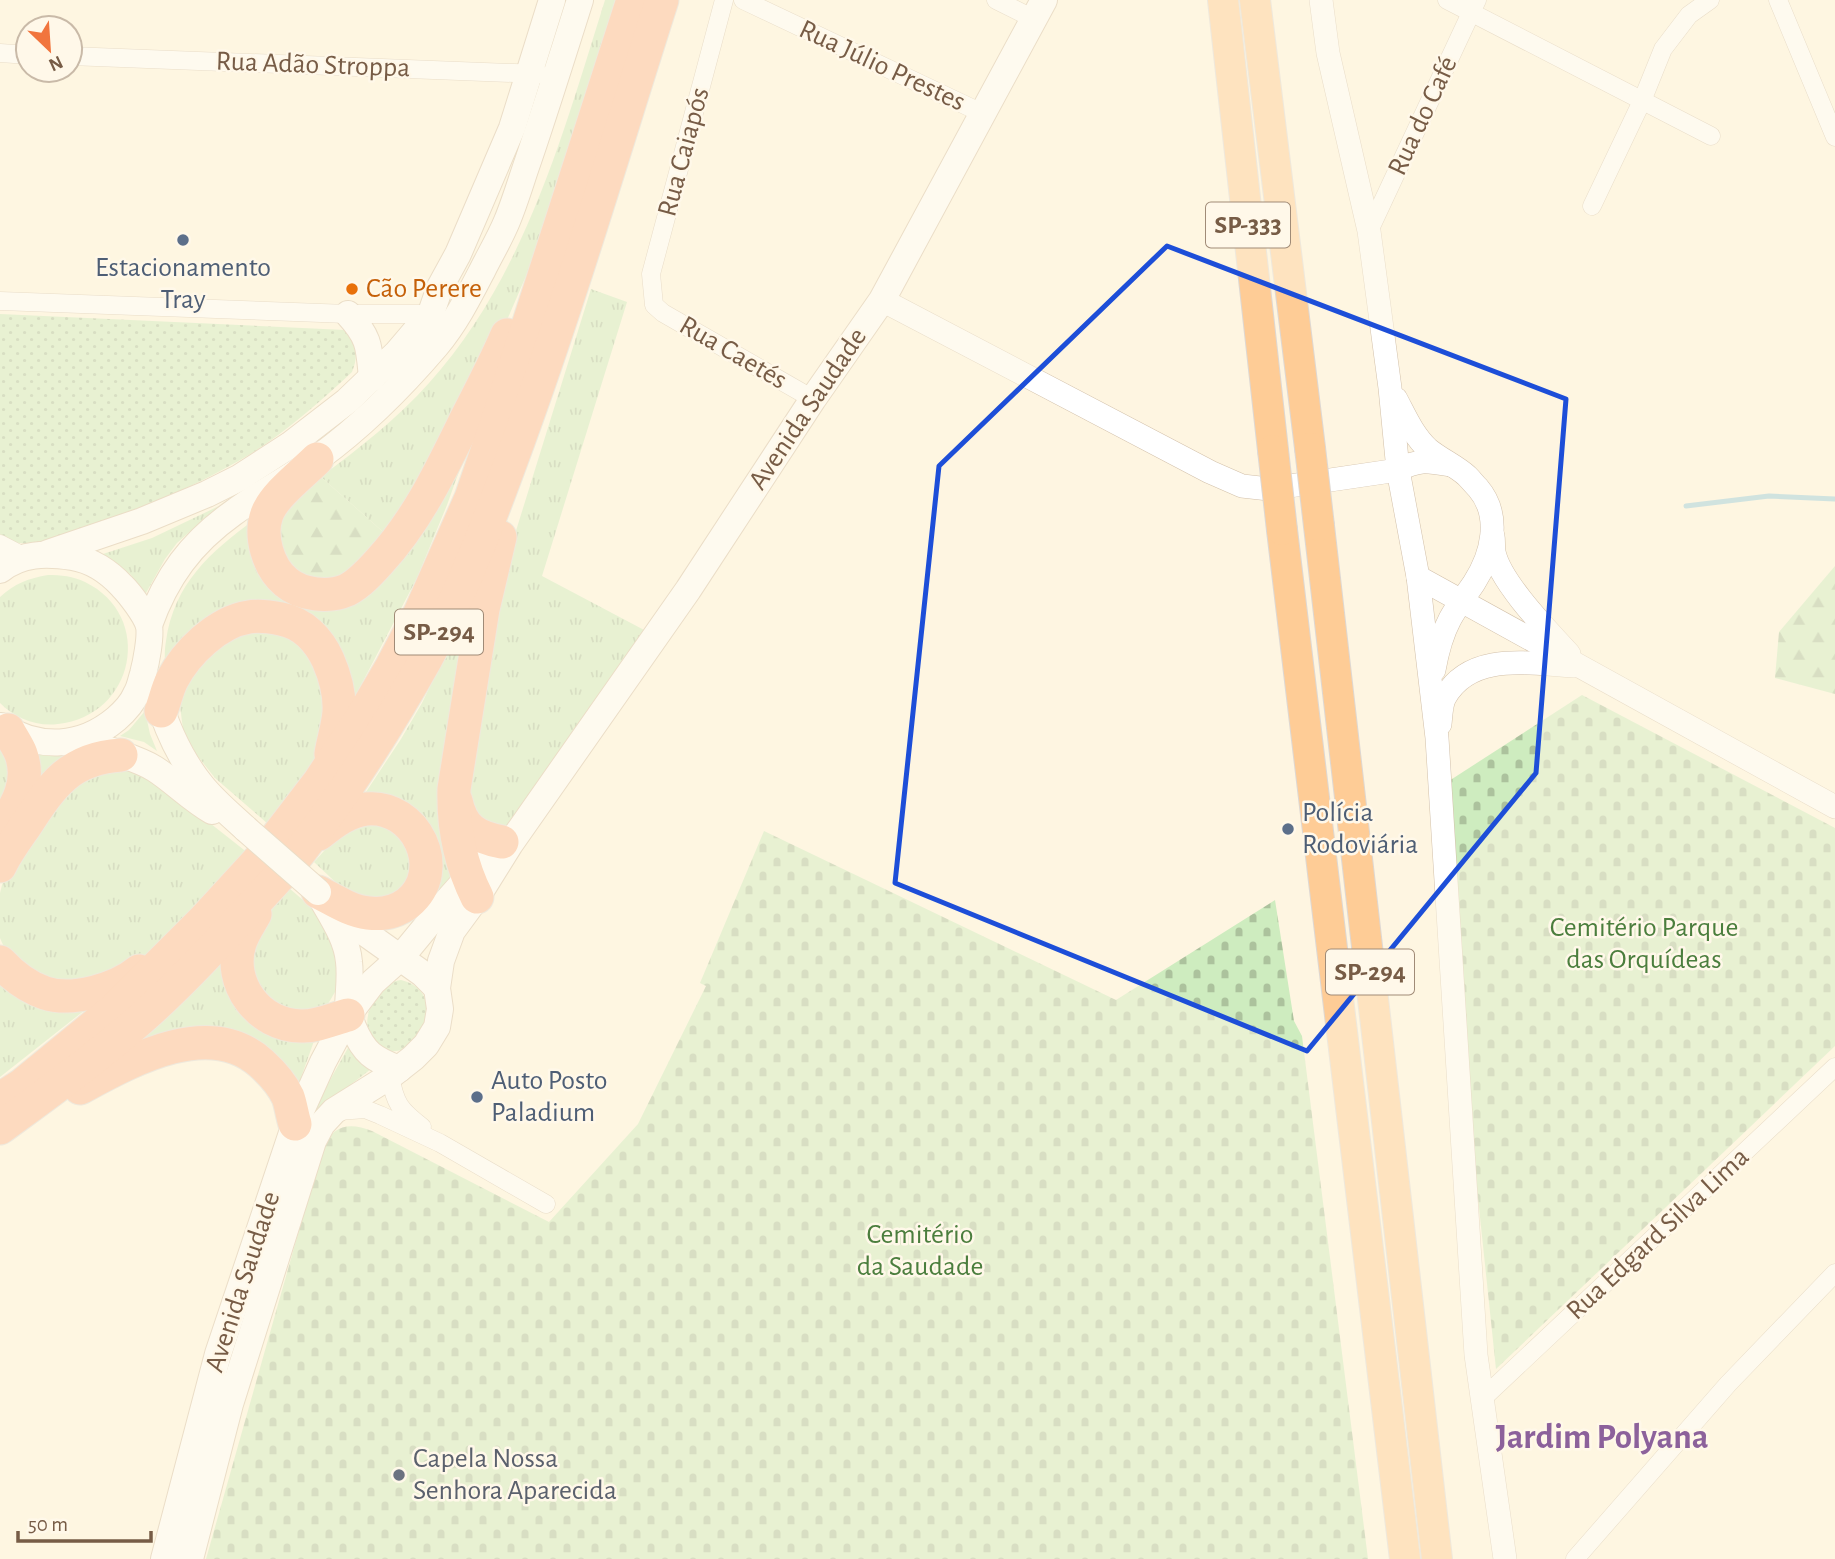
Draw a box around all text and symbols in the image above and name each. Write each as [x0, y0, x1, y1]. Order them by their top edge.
north arrow [14, 14, 84, 84]
street label: Rua Júlio Prestes [795, 15, 969, 117]
street label: Rua Adão Stroppa [215, 48, 411, 82]
text: N [46, 52, 66, 74]
street label: Rua do Café [1383, 52, 1463, 180]
street label: Rua Caiapós [653, 84, 715, 220]
road number: SP-333 [1206, 202, 1290, 248]
marker: Estacionamento Tray [175, 232, 191, 248]
place label: Estacionamento Tray [95, 254, 271, 314]
place label: Cão Perere [366, 275, 482, 303]
marker: Cão Perere [344, 281, 360, 297]
street label: Rua Caetés [674, 311, 792, 395]
street label: Avenida Saudade [744, 323, 872, 495]
road number: SP-294 [395, 610, 483, 654]
place label: Polícia Rodoviária [1302, 799, 1418, 859]
marker: Polícia Rodoviária [1280, 821, 1296, 837]
park label: Cemitério Parque das Orquídeas [1550, 914, 1738, 974]
road number: SP-294 [1326, 950, 1414, 995]
place label: Auto Posto Paladium [491, 1067, 608, 1127]
marker: Auto Posto Paladium [469, 1089, 485, 1105]
street label: Rua Edgard Silva Lima [1562, 1143, 1755, 1325]
street label: Avenida Saudade [201, 1188, 285, 1376]
park label: Cemitério da Saudade [857, 1221, 983, 1281]
district label: Jardim Polyana [1496, 1420, 1708, 1455]
place label: Capela Nossa Senhora Aparecida [413, 1445, 617, 1505]
marker: Capela Nossa Senhora Aparecida [391, 1467, 407, 1483]
scale bar [18, 1500, 150, 1544]
text: 50 m [28, 1514, 68, 1535]

